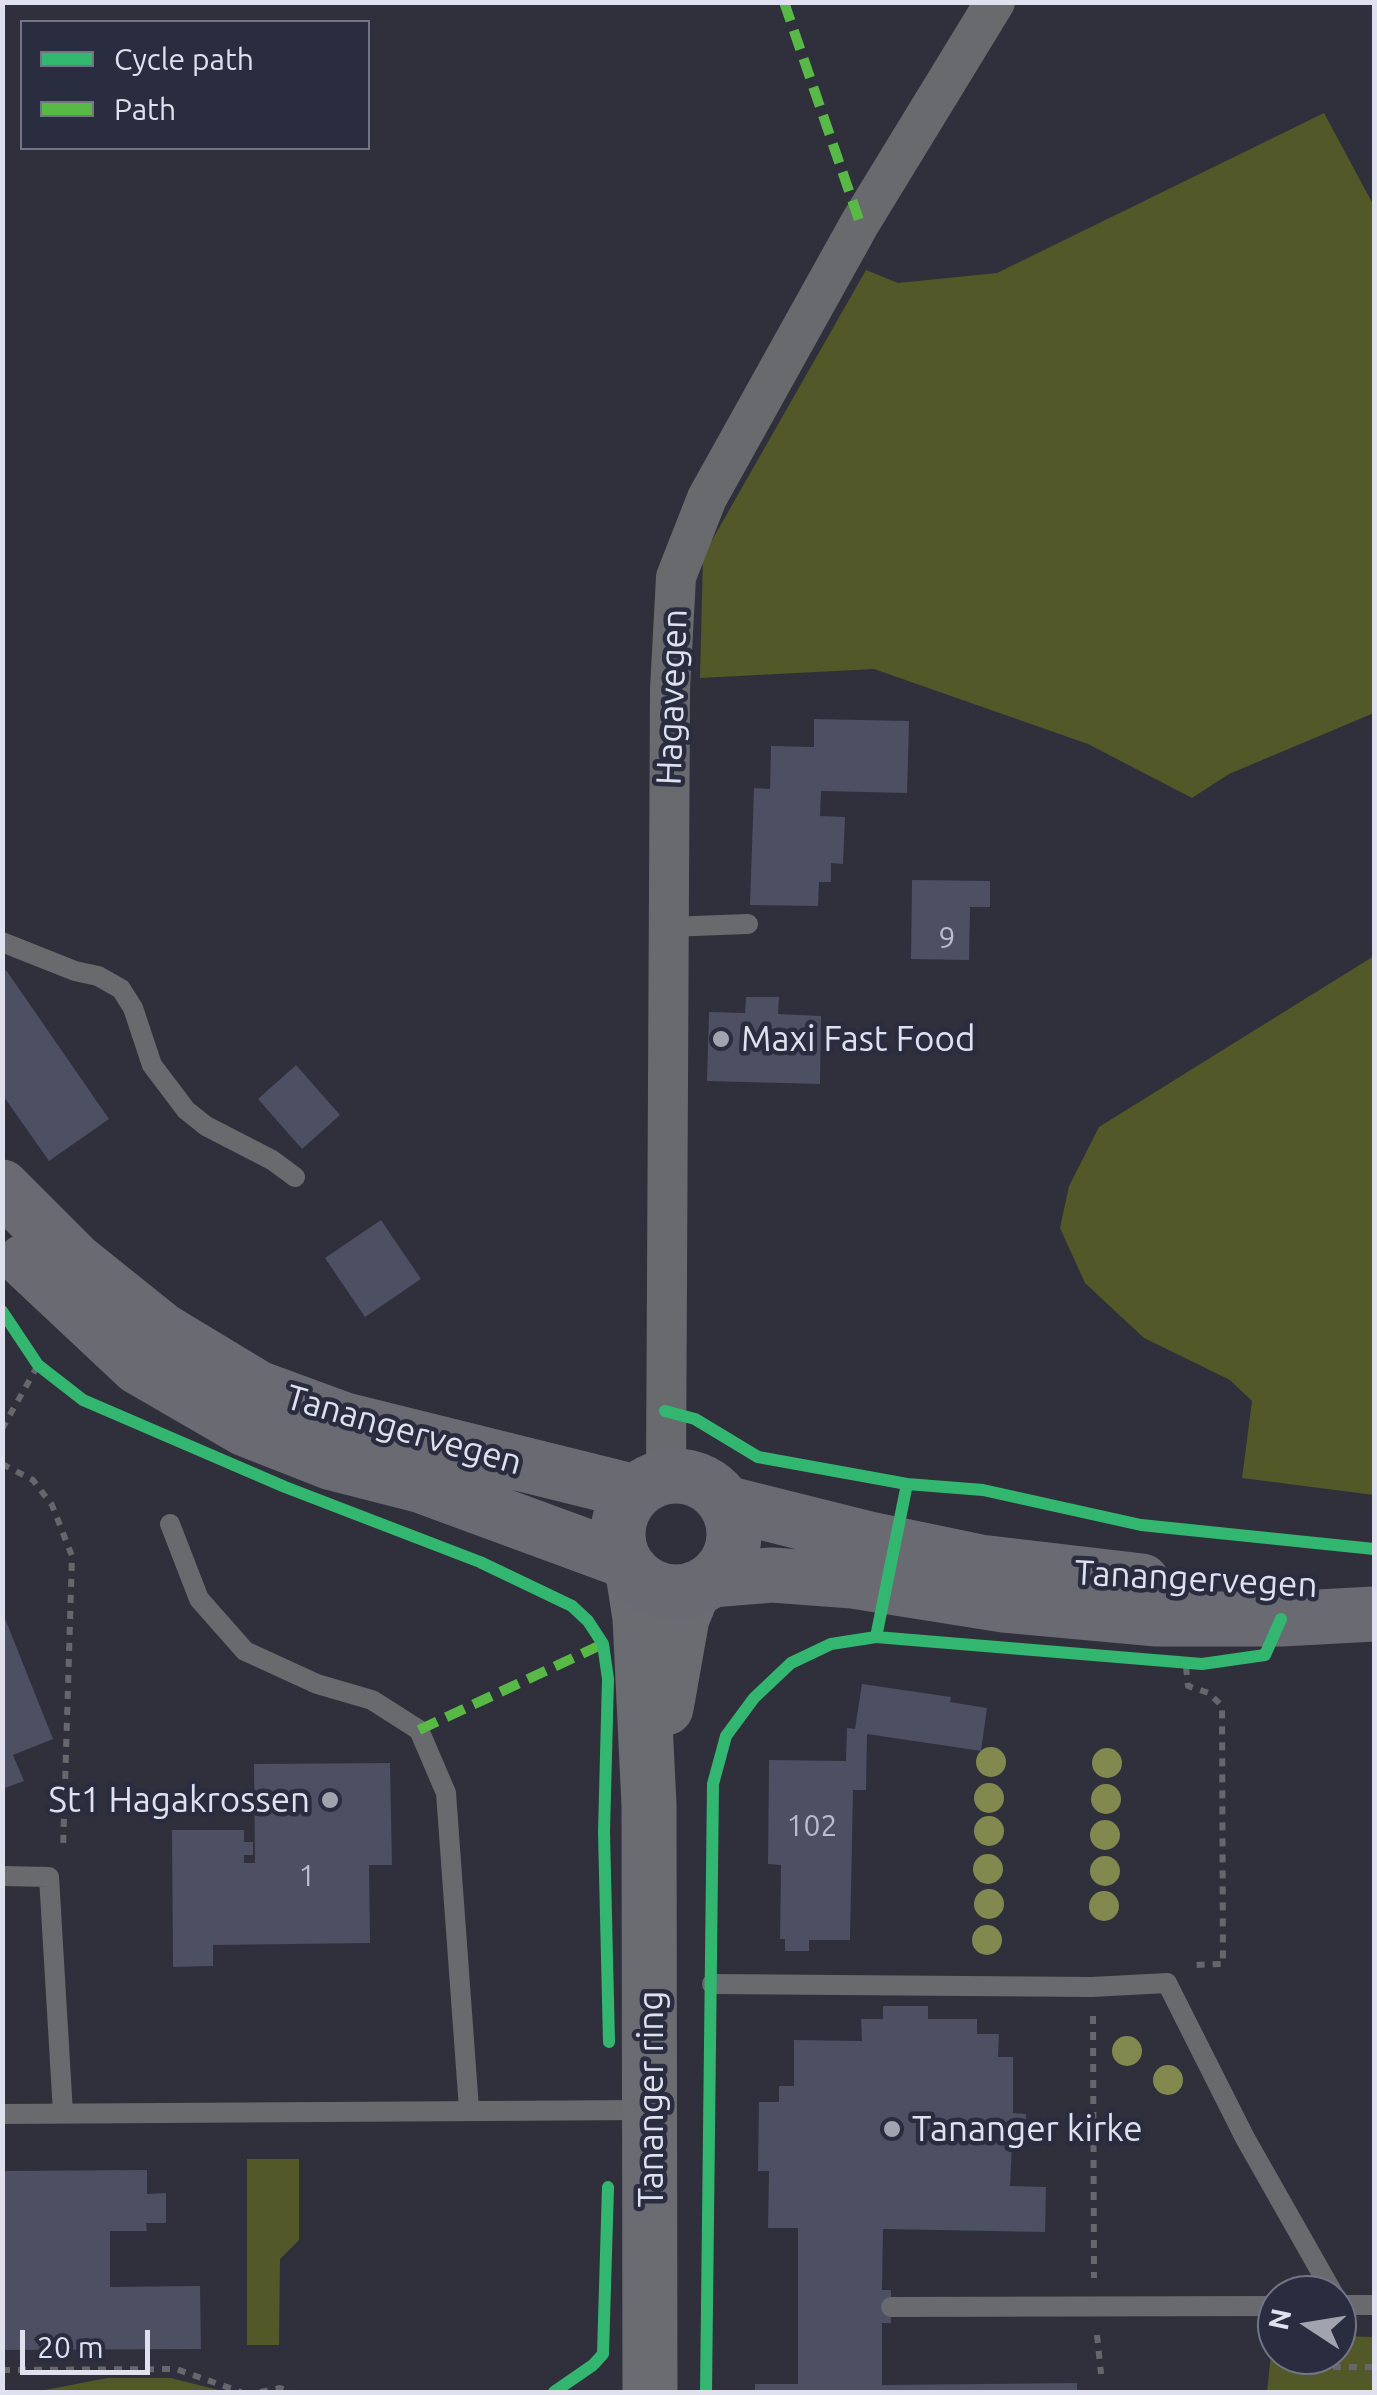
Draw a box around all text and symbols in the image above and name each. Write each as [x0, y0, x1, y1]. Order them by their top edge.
legend [20, 20, 370, 150]
text: Cycle path [114, 42, 254, 76]
text: Path [114, 92, 176, 126]
street label: Hagavegen [648, 608, 696, 786]
house number: 9 [939, 920, 955, 956]
place label: Maxi Fast Food [741, 1018, 975, 1060]
marker: Maxi Fast Food [710, 1028, 732, 1050]
street label: Tanangervegen [281, 1376, 527, 1484]
street label: Tanangervegen [1073, 1552, 1319, 1606]
place label: St1 Hagakrossen [49, 1779, 310, 1821]
marker: St1 Hagakrossen [319, 1789, 341, 1811]
house number: 102 [787, 1808, 837, 1844]
house number: 1 [299, 1858, 315, 1894]
street label: Tananger ring [630, 1991, 672, 2207]
place label: Tananger kirke [912, 2108, 1143, 2150]
marker: Tananger kirke [881, 2118, 903, 2140]
north arrow [1257, 2275, 1357, 2375]
text: N [1262, 2306, 1296, 2333]
scale bar [25, 2310, 155, 2372]
text: 20 m [37, 2330, 104, 2364]

